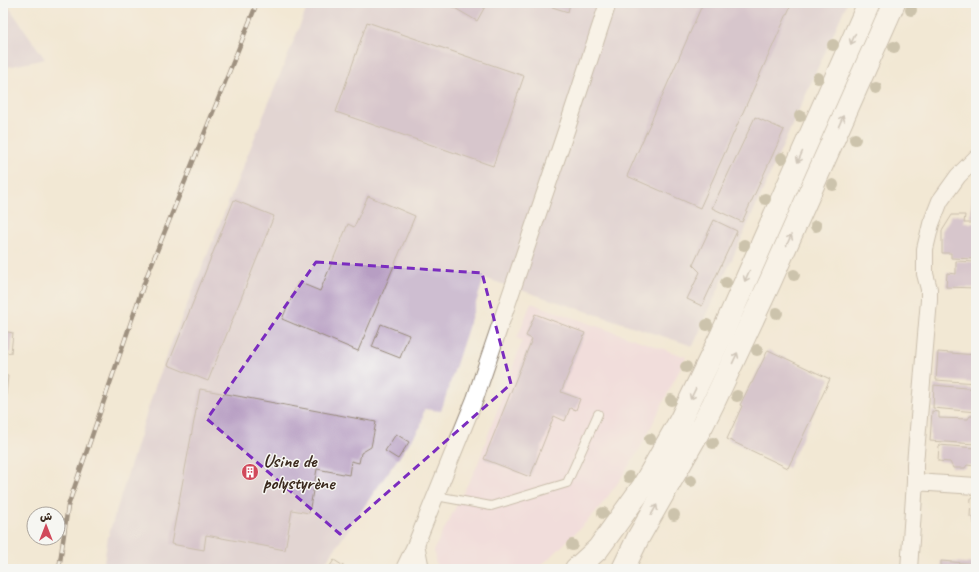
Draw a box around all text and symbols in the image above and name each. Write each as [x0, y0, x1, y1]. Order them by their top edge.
one-way arrow [849, 32, 856, 44]
one-way arrow [838, 115, 845, 127]
one-way arrow [796, 151, 803, 163]
one-way arrow [785, 234, 793, 246]
one-way arrow [743, 270, 751, 282]
one-way arrow [732, 352, 739, 364]
one-way arrow [689, 388, 696, 400]
place label: Usine de polystyrène [263, 449, 336, 495]
building icon: Usine de polystyrène [240, 462, 260, 482]
one-way arrow [651, 504, 659, 516]
north arrow [26, 506, 66, 546]
text: ش [40, 509, 52, 523]

